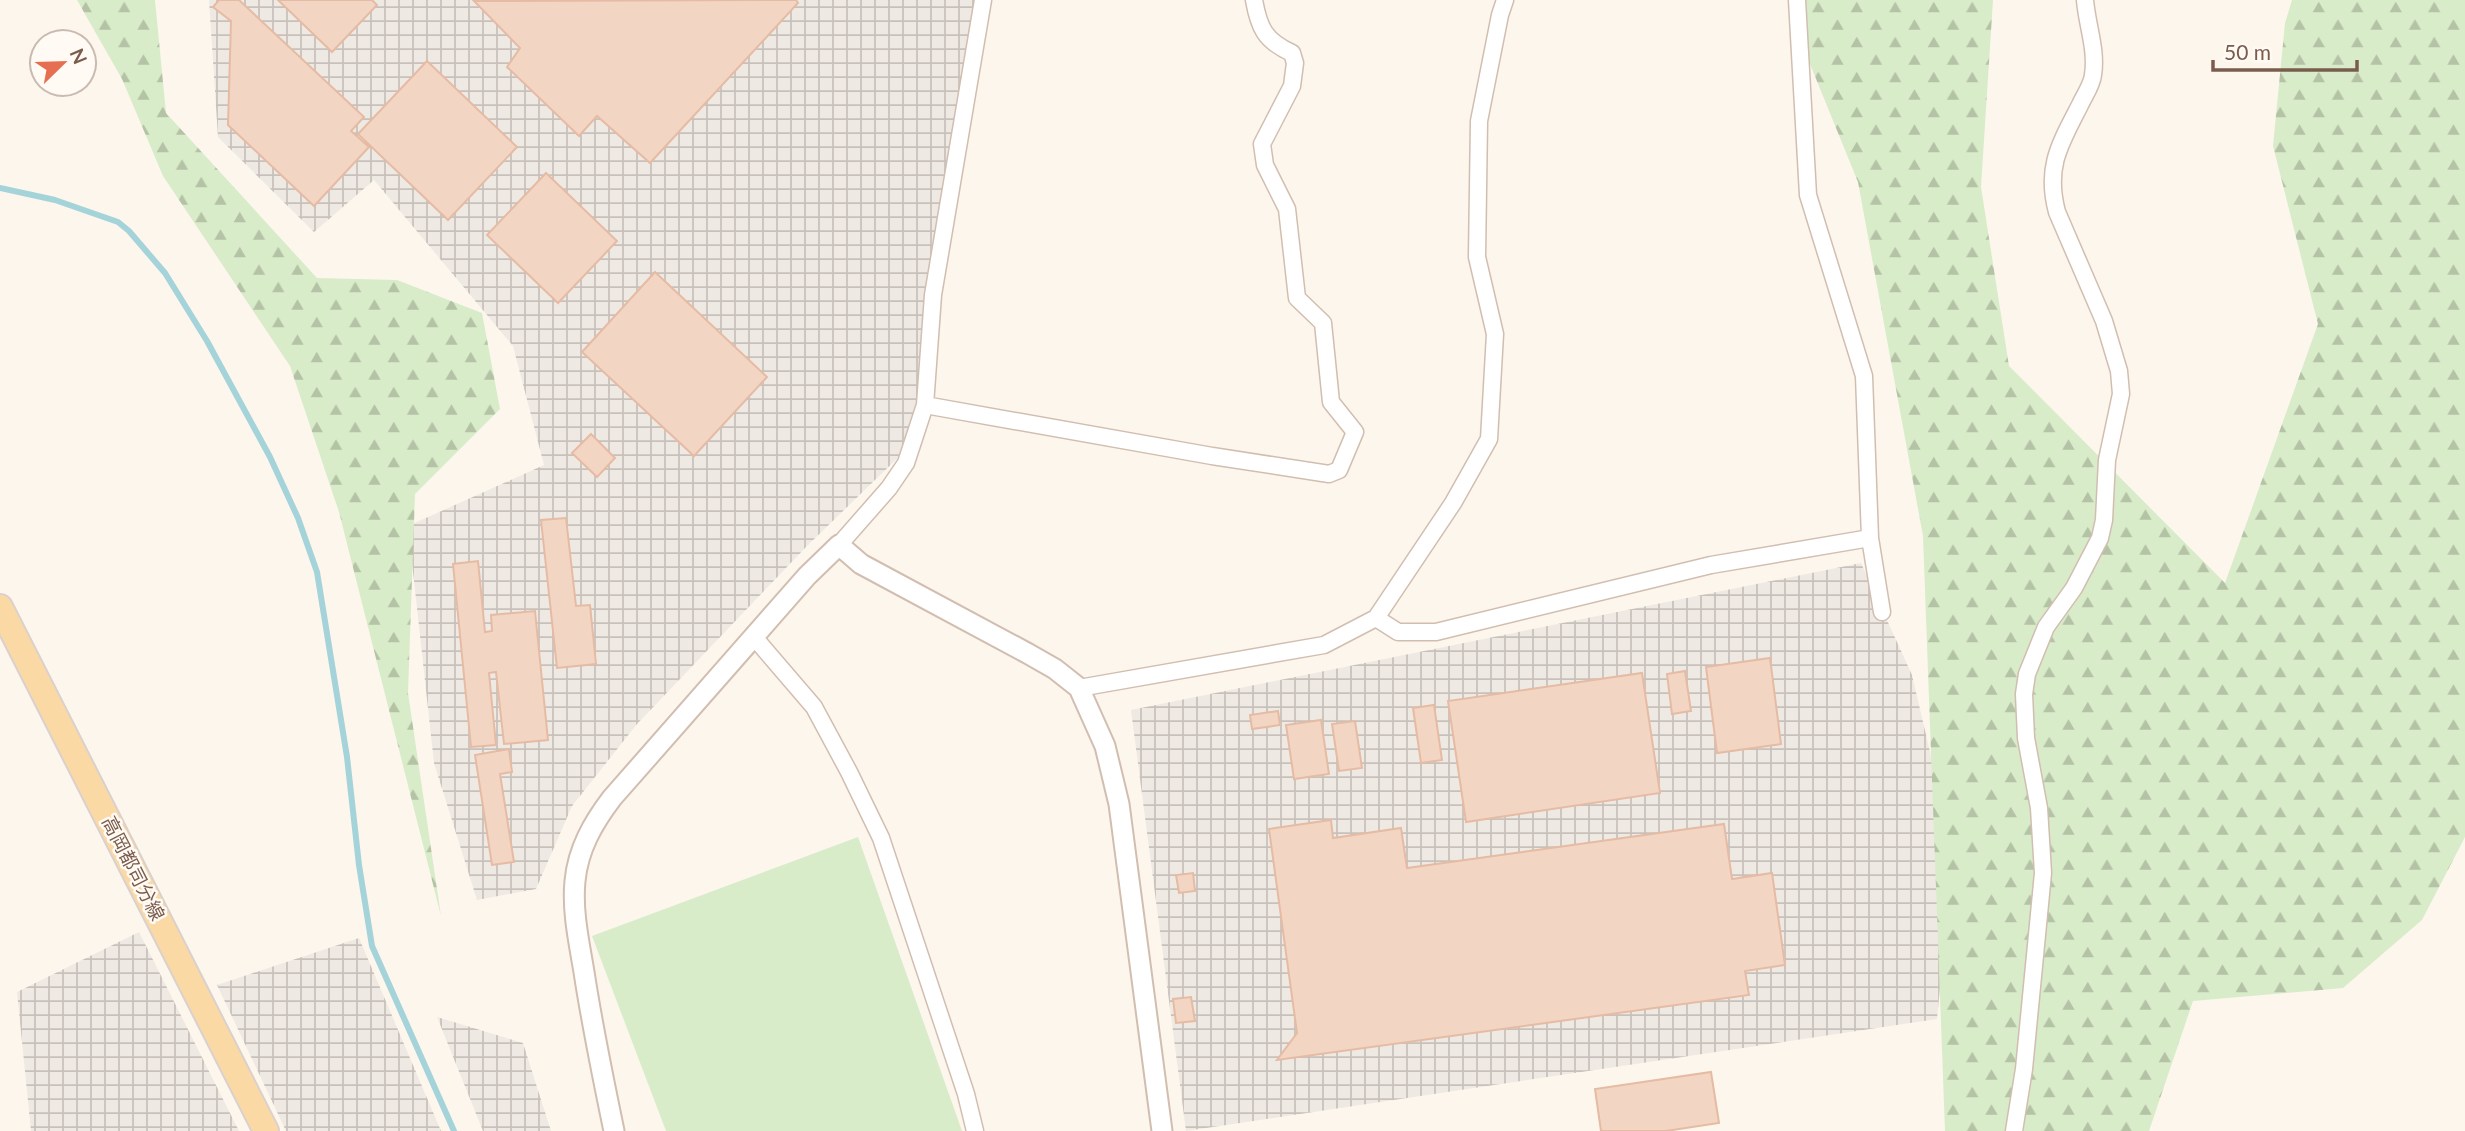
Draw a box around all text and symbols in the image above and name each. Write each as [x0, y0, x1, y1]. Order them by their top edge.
north arrow [28, 28, 98, 98]
scale bar [2213, 28, 2356, 72]
text: 50 m [2224, 39, 2271, 64]
text: N [66, 45, 93, 67]
street label: 高岡都司分線 [98, 812, 170, 924]

